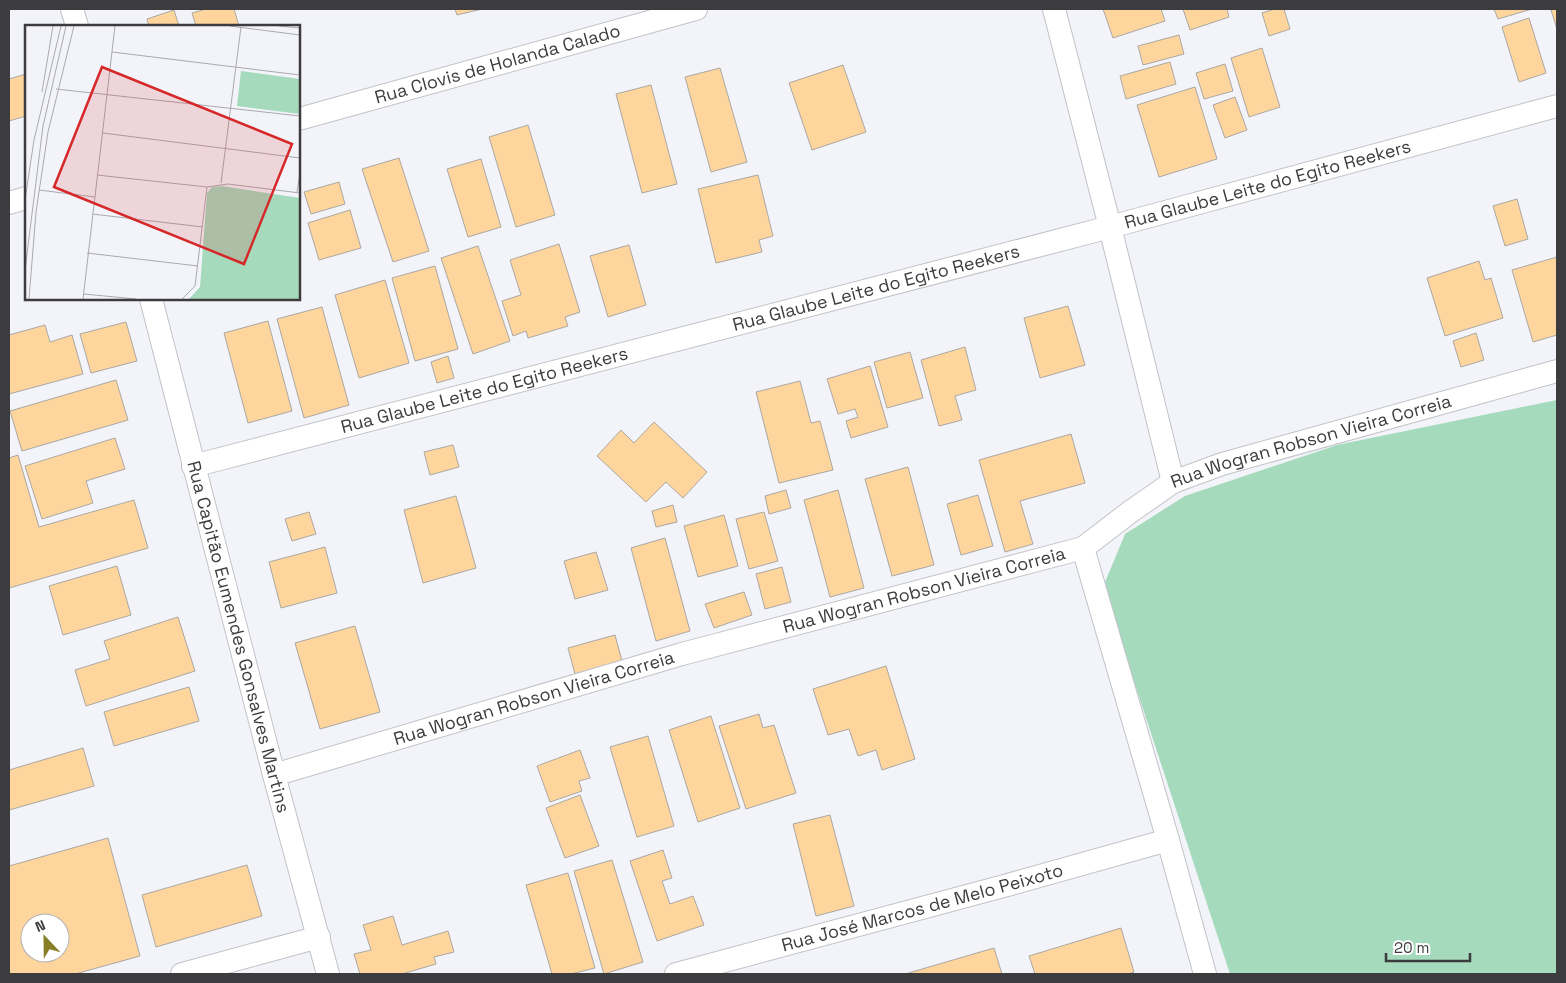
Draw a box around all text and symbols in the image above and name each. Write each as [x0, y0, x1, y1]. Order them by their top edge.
street label: Rua Clovis de Holanda Calado [372, 19, 623, 108]
inset map [25, 25, 300, 300]
street label: Rua Glaube Leite do Egito Reekers [1122, 134, 1413, 234]
street label: Rua Glaube Leite do Egito Reekers [730, 239, 1022, 336]
street label: Rua Glaube Leite do Egito Reekers [338, 341, 630, 438]
street label: Rua Wogran Robson Vieira Correia [1167, 389, 1454, 493]
street label: Rua Capitão Eumendes Gonsalves Martins [182, 458, 296, 815]
street label: Rua Wogran Robson Vieira Correia [780, 541, 1068, 638]
street label: Rua Wogran Robson Vieira Correia [391, 645, 677, 750]
street label: Rua José Marcos de Melo Peixoto [779, 858, 1066, 956]
north arrow [20, 913, 70, 963]
text: N [32, 916, 48, 936]
scale bar [1386, 930, 1470, 962]
text: 20 m [1394, 938, 1429, 957]

